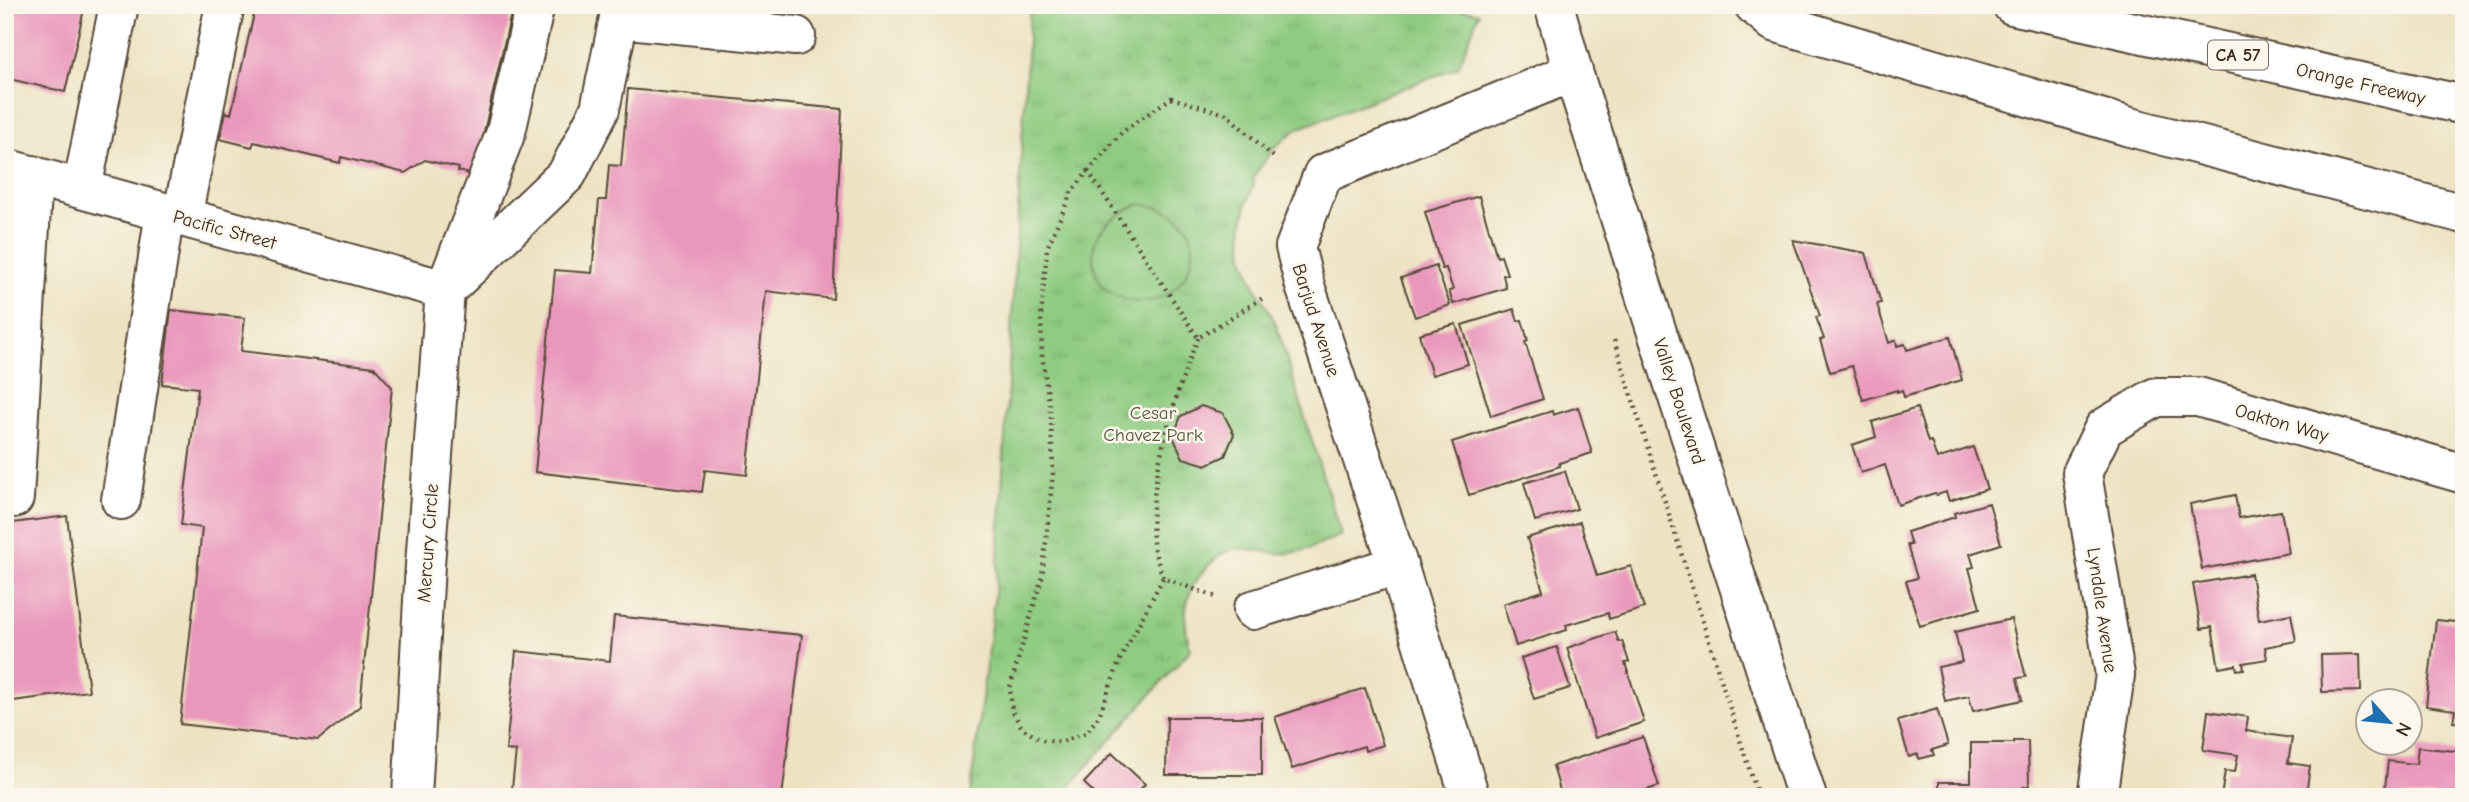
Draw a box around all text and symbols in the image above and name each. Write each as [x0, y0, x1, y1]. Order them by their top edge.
road number: CA 57 [2208, 40, 2268, 70]
street label: Orange Freeway [2294, 58, 2428, 110]
street label: Pacific Street [171, 206, 279, 254]
street label: Barjud Avenue [1287, 261, 1345, 380]
street label: Valley Boulevard [1648, 336, 1710, 467]
street label: Oakton Way [2232, 399, 2332, 447]
park label: Cesar Chavez Park [1103, 402, 1204, 446]
street label: Mercury Circle [413, 483, 443, 603]
street label: Lyndale Avenue [2082, 546, 2122, 674]
north arrow [2354, 686, 2424, 756]
text: N [2391, 719, 2416, 740]

